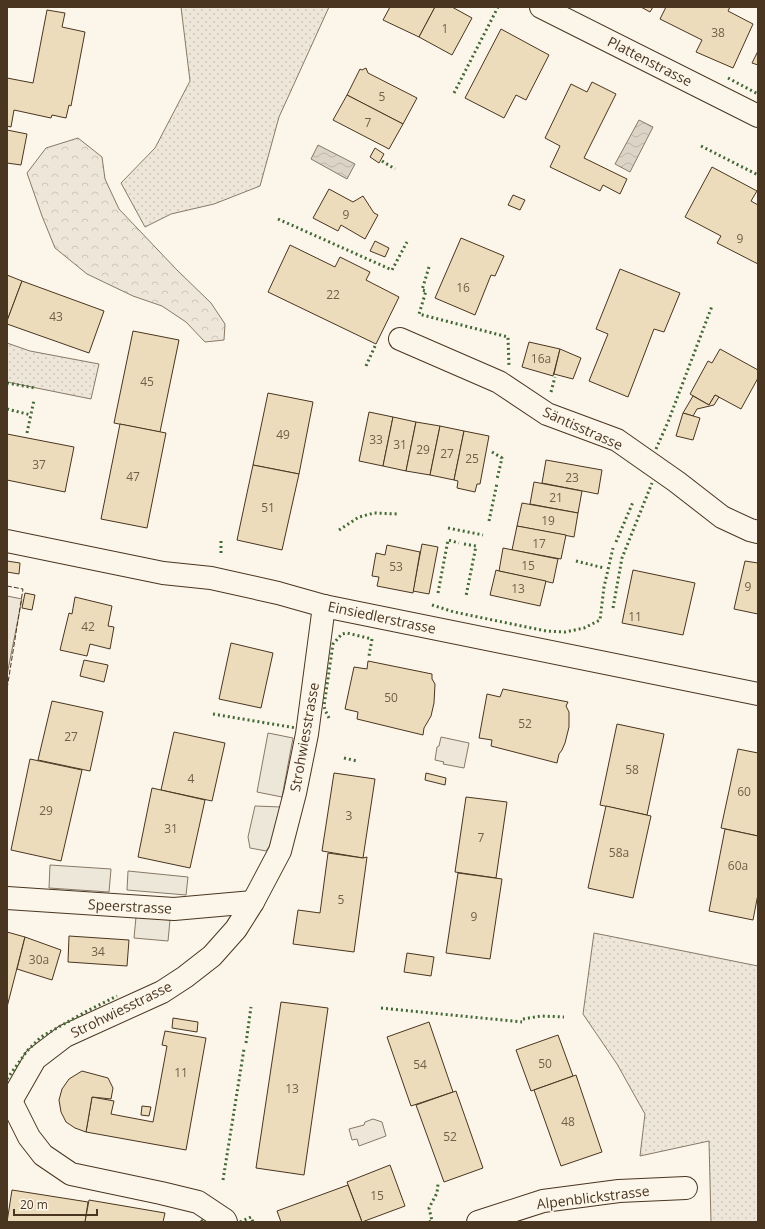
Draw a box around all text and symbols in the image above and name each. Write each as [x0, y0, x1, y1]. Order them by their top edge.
house number: 1 [442, 20, 448, 37]
house number: 38 [711, 24, 725, 41]
street label: Plattenstrasse [604, 32, 696, 91]
house number: 5 [379, 88, 386, 105]
house number: 7 [365, 114, 372, 131]
house number: 9 [343, 206, 350, 223]
house number: 9 [737, 230, 744, 247]
house number: 16 [456, 279, 470, 296]
house number: 22 [326, 286, 340, 303]
house number: 43 [49, 308, 63, 325]
house number: 16a [531, 350, 551, 367]
house number: 45 [140, 373, 154, 390]
street label: Säntisstrasse [540, 402, 626, 454]
house number: 49 [276, 426, 290, 443]
house number: 33 [369, 431, 383, 448]
house number: 31 [393, 436, 407, 453]
house number: 29 [416, 441, 430, 458]
house number: 27 [440, 445, 454, 462]
house number: 25 [465, 450, 479, 467]
house number: 37 [32, 456, 46, 473]
house number: 47 [126, 468, 140, 485]
house number: 23 [565, 469, 579, 486]
house number: 21 [549, 489, 563, 506]
house number: 51 [261, 499, 275, 516]
house number: 19 [541, 512, 555, 529]
house number: 17 [532, 535, 546, 552]
house number: 15 [521, 557, 535, 574]
house number: 53 [389, 558, 403, 575]
house number: 9 [745, 578, 752, 595]
house number: 13 [511, 580, 525, 597]
street label: Einsiedlerstrasse [326, 596, 438, 638]
house number: 11 [628, 608, 642, 625]
house number: 42 [81, 618, 95, 635]
street label: Strohwiesstrasse [285, 681, 323, 793]
house number: 50 [384, 689, 398, 706]
house number: 52 [518, 715, 532, 732]
house number: 27 [64, 728, 78, 745]
house number: 58 [625, 761, 639, 778]
house number: 4 [188, 770, 195, 787]
house number: 60 [737, 783, 751, 800]
house number: 29 [39, 802, 53, 819]
house number: 3 [346, 807, 353, 824]
house number: 31 [164, 820, 178, 837]
house number: 7 [478, 829, 485, 846]
house number: 58a [609, 844, 629, 861]
house number: 60a [728, 857, 748, 874]
house number: 5 [338, 891, 345, 908]
street label: Speerstrasse [88, 894, 173, 918]
house number: 9 [471, 908, 478, 925]
house number: 34 [91, 943, 105, 960]
house number: 30a [29, 951, 49, 968]
street label: Strohwiesstrasse [67, 976, 175, 1042]
house number: 50 [538, 1055, 552, 1072]
house number: 54 [413, 1056, 427, 1073]
house number: 11 [174, 1064, 188, 1081]
house number: 13 [285, 1080, 299, 1097]
house number: 48 [561, 1113, 575, 1130]
house number: 52 [443, 1128, 457, 1145]
street label: Alpenblickstrasse [536, 1181, 651, 1213]
house number: 15 [370, 1187, 384, 1204]
scale bar [14, 1191, 97, 1217]
text: 20 m [20, 1196, 48, 1213]

